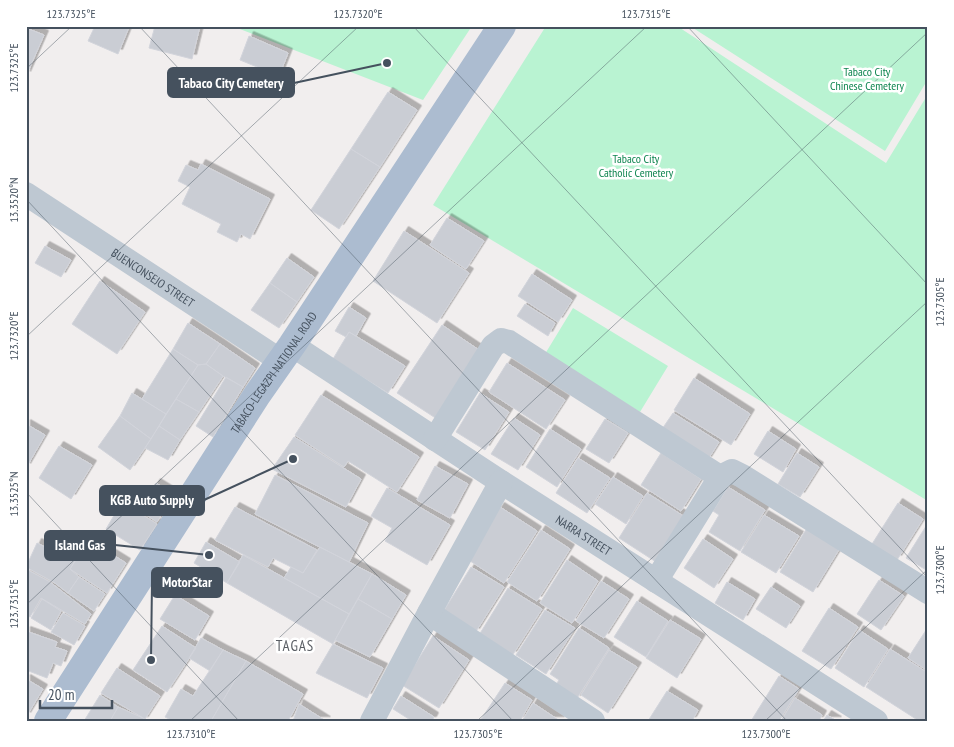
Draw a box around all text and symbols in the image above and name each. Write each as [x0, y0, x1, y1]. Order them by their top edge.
text: 123.7325°E [46, 6, 96, 21]
text: 123.7320°E [333, 6, 383, 21]
text: 123.7315°E [621, 6, 671, 21]
text: 123.7325°E [6, 43, 21, 93]
park label: Tabaco City Chinese Cemetery [830, 64, 904, 93]
callout: Tabaco City Cemetery [168, 68, 294, 97]
text: Tabaco City Cemetery [178, 74, 284, 92]
park label: Tabaco City Catholic Cemetery [599, 151, 674, 180]
text: 13.3520°N [6, 177, 21, 223]
street label: BUENCONSEJO STREET [109, 245, 198, 310]
text: 123.7305°E [932, 277, 947, 327]
street label: TABACO-LEGAZPI NATIONAL ROAD [227, 309, 319, 436]
text: 123.7320°E [6, 311, 21, 361]
text: 13.3525°N [6, 471, 21, 517]
callout: KGB Auto Supply [100, 486, 204, 515]
text: KGB Auto Supply [110, 491, 194, 509]
street label: NARRA STREET [553, 511, 615, 558]
callout: Island Gas [45, 531, 115, 560]
text: Island Gas [55, 536, 105, 554]
text: 123.7300°E [932, 545, 947, 595]
callout: MotorStar [152, 568, 222, 597]
text: MotorStar [162, 573, 213, 591]
text: 123.7315°E [6, 579, 21, 629]
district label: TAGAS [276, 636, 314, 655]
scale bar [40, 677, 112, 709]
text: 20 m [48, 685, 74, 704]
text: 123.7310°E [166, 726, 216, 741]
text: 123.7305°E [453, 726, 503, 741]
text: 123.7300°E [741, 726, 791, 741]

